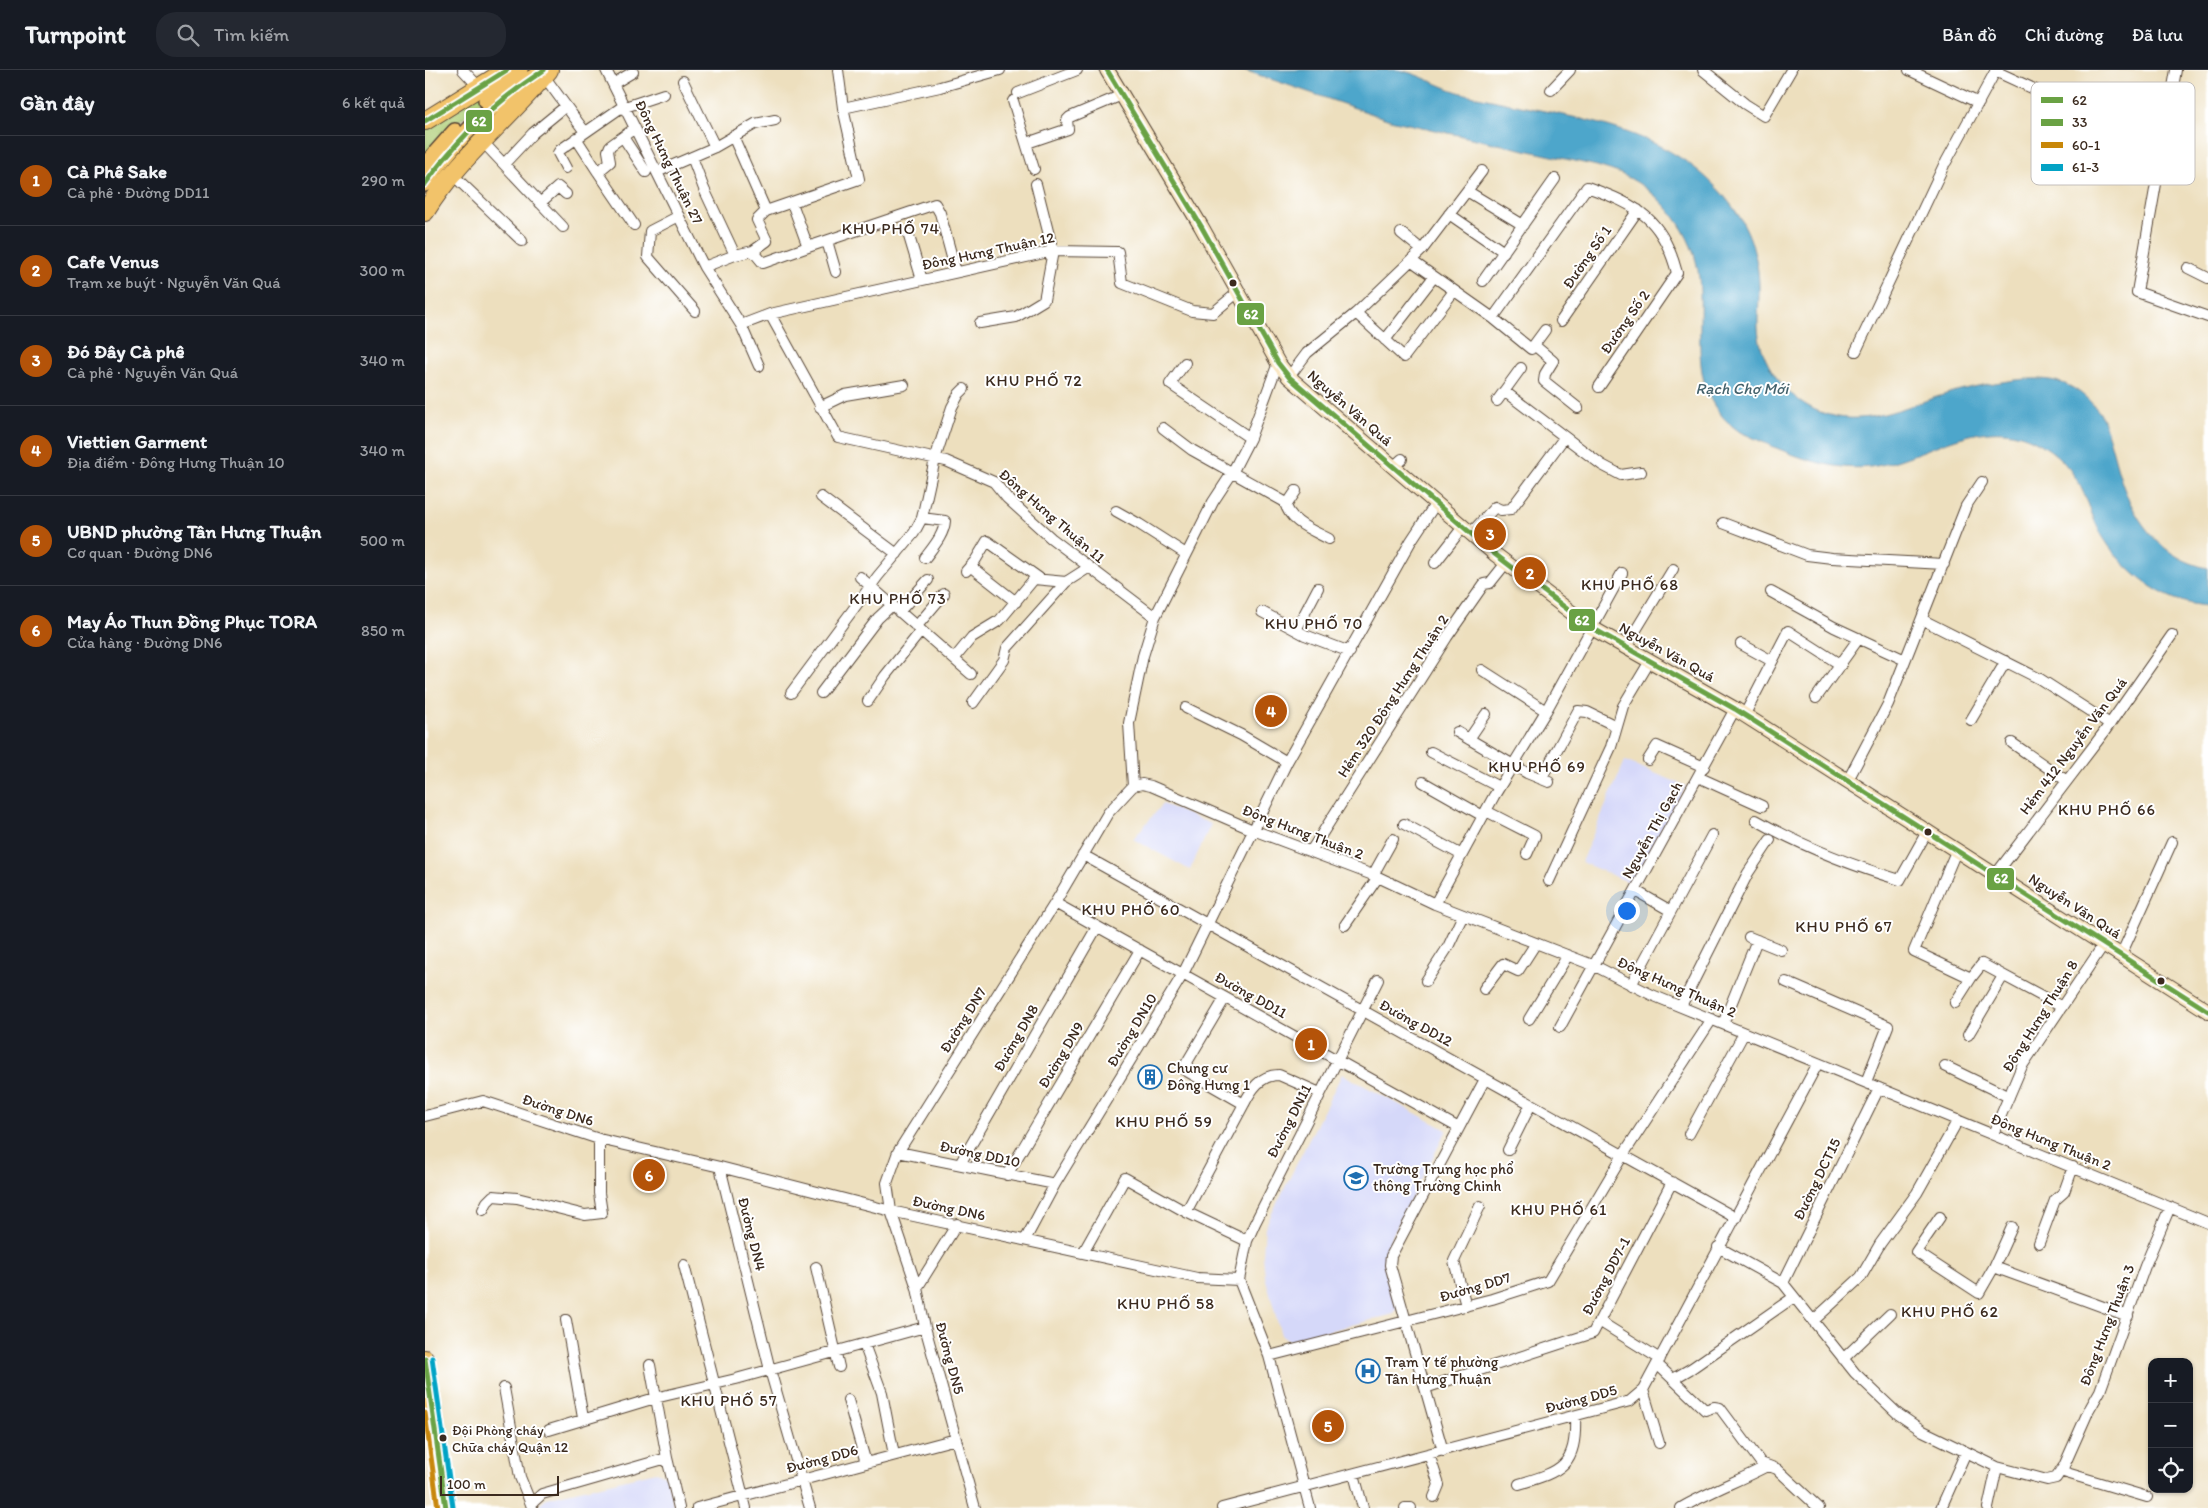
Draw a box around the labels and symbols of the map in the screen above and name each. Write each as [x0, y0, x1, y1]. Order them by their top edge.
legend [2031, 82, 2195, 185]
text: 62 [2072, 92, 2087, 109]
street label: Đông Hưng Thuận 27 [631, 97, 707, 227]
line badge: 62 [465, 109, 493, 133]
text: 62 [472, 113, 487, 130]
text: 33 [2072, 114, 2088, 131]
text: 60-1 [2072, 137, 2101, 154]
text: 61-3 [2072, 159, 2100, 176]
district label: KHU PHỐ 74 [842, 219, 940, 238]
street label: Đường Số 1 [1559, 222, 1615, 292]
street label: Đông Hưng Thuận 12 [920, 228, 1056, 274]
unlabelled marker [1228, 278, 1238, 288]
street label: Đường Số 2 [1597, 287, 1654, 357]
line badge: 62 [1236, 302, 1265, 326]
text: 62 [1244, 306, 1259, 323]
street label: Nguyễn Văn Quá [1304, 366, 1396, 450]
district label: KHU PHỐ 72 [985, 371, 1083, 390]
water label: Rạch Chợ Mới [1696, 379, 1790, 398]
street label: Đông Hưng Thuận 11 [995, 465, 1109, 567]
pin: 3 [1474, 515, 1506, 553]
pin: 2 [1514, 554, 1546, 592]
district label: KHU PHỐ 68 [1581, 575, 1679, 594]
district label: KHU PHỐ 73 [849, 589, 947, 608]
line badge: 62 [1568, 608, 1596, 632]
street label: Hẻm 320 Đông Hưng Thuận 2 [1334, 611, 1452, 781]
text: 62 [1575, 612, 1590, 629]
district label: KHU PHỐ 70 [1265, 614, 1363, 633]
street label: Nguyễn Văn Quá [1616, 618, 1718, 686]
street label: Hẻm 412 Nguyễn Văn Quá [2015, 674, 2131, 818]
pin: 4 [1255, 692, 1287, 730]
district label: KHU PHỐ 69 [1488, 757, 1586, 776]
street label: Nguyễn Thị Gạch [1618, 778, 1686, 882]
district label: KHU PHỐ 66 [2058, 800, 2156, 819]
street label: Đông Hưng Thuận 2 [1240, 801, 1366, 863]
unlabelled marker [1923, 827, 1933, 837]
line badge: 62 [1986, 867, 2015, 891]
street label: Nguyễn Văn Quá [2025, 869, 2125, 943]
text: 62 [1994, 870, 2009, 887]
your location [1614, 898, 1640, 924]
district label: KHU PHỐ 60 [1081, 900, 1181, 919]
district label: KHU PHỐ 67 [1795, 917, 1893, 936]
street label: Đông Hưng Thuận 2 [1615, 953, 1739, 1021]
street label: Đông Hưng Thuận 8 [1998, 957, 2082, 1075]
street label: Đường DD11 [1212, 968, 1290, 1022]
unlabelled marker [2156, 976, 2166, 986]
street label: Đường DN7 [936, 984, 990, 1056]
street label: Đường DN10 [1103, 990, 1161, 1070]
street label: Đường DD12 [1376, 996, 1456, 1050]
street label: Đường DN8 [990, 1001, 1042, 1075]
street label: Đường DN9 [1034, 1018, 1088, 1091]
pin: 1 [1295, 1025, 1327, 1063]
place label: Chung cư Đông Hưng 1 [1167, 1059, 1250, 1094]
building icon: Chung cư Đông Hưng 1 [1137, 1064, 1163, 1090]
street label: Đường DN11 [1263, 1081, 1315, 1161]
street label: Đường DN6 [520, 1090, 596, 1130]
street label: Đông Hưng Thuận 2 [1988, 1110, 2114, 1174]
district label: KHU PHỐ 59 [1115, 1112, 1213, 1131]
street label: Đường DCT15 [1789, 1135, 1845, 1223]
street label: Đường DD10 [938, 1137, 1022, 1171]
pin: 6 [633, 1156, 665, 1194]
place label: Trường Trung học phổ thông Trường Chinh [1373, 1160, 1514, 1195]
school or university icon: Trường Trung học phổ thông Trường Chinh [1343, 1165, 1369, 1191]
street label: Đường DN6 [911, 1191, 987, 1225]
street label: Đường DN4 [734, 1195, 770, 1273]
district label: KHU PHỐ 61 [1511, 1200, 1607, 1219]
street label: Đường DD7-1 [1578, 1234, 1634, 1318]
street label: Đông Hưng Thuận 3 [2076, 1262, 2138, 1388]
street label: Đường DD7 [1437, 1268, 1513, 1306]
district label: KHU PHỐ 58 [1117, 1294, 1215, 1313]
district label: KHU PHỐ 62 [1901, 1302, 1999, 1321]
street label: Đường DN5 [932, 1320, 968, 1396]
place label: Trạm Y tế phường Tân Hưng Thuận [1385, 1353, 1499, 1388]
hospital icon: Trạm Y tế phường Tân Hưng Thuận [1355, 1358, 1381, 1384]
street label: Đường DD5 [1543, 1381, 1619, 1417]
district label: KHU PHỐ 57 [680, 1391, 778, 1410]
pin: 5 [1312, 1407, 1344, 1445]
place label: Đội Phòng cháy Chữa cháy Quận 12 [452, 1422, 569, 1456]
marker: Đội Phòng cháy Chữa cháy Quận 12 [438, 1433, 448, 1443]
street label: Đường DD6 [784, 1441, 860, 1477]
scale bar [440, 1473, 559, 1496]

